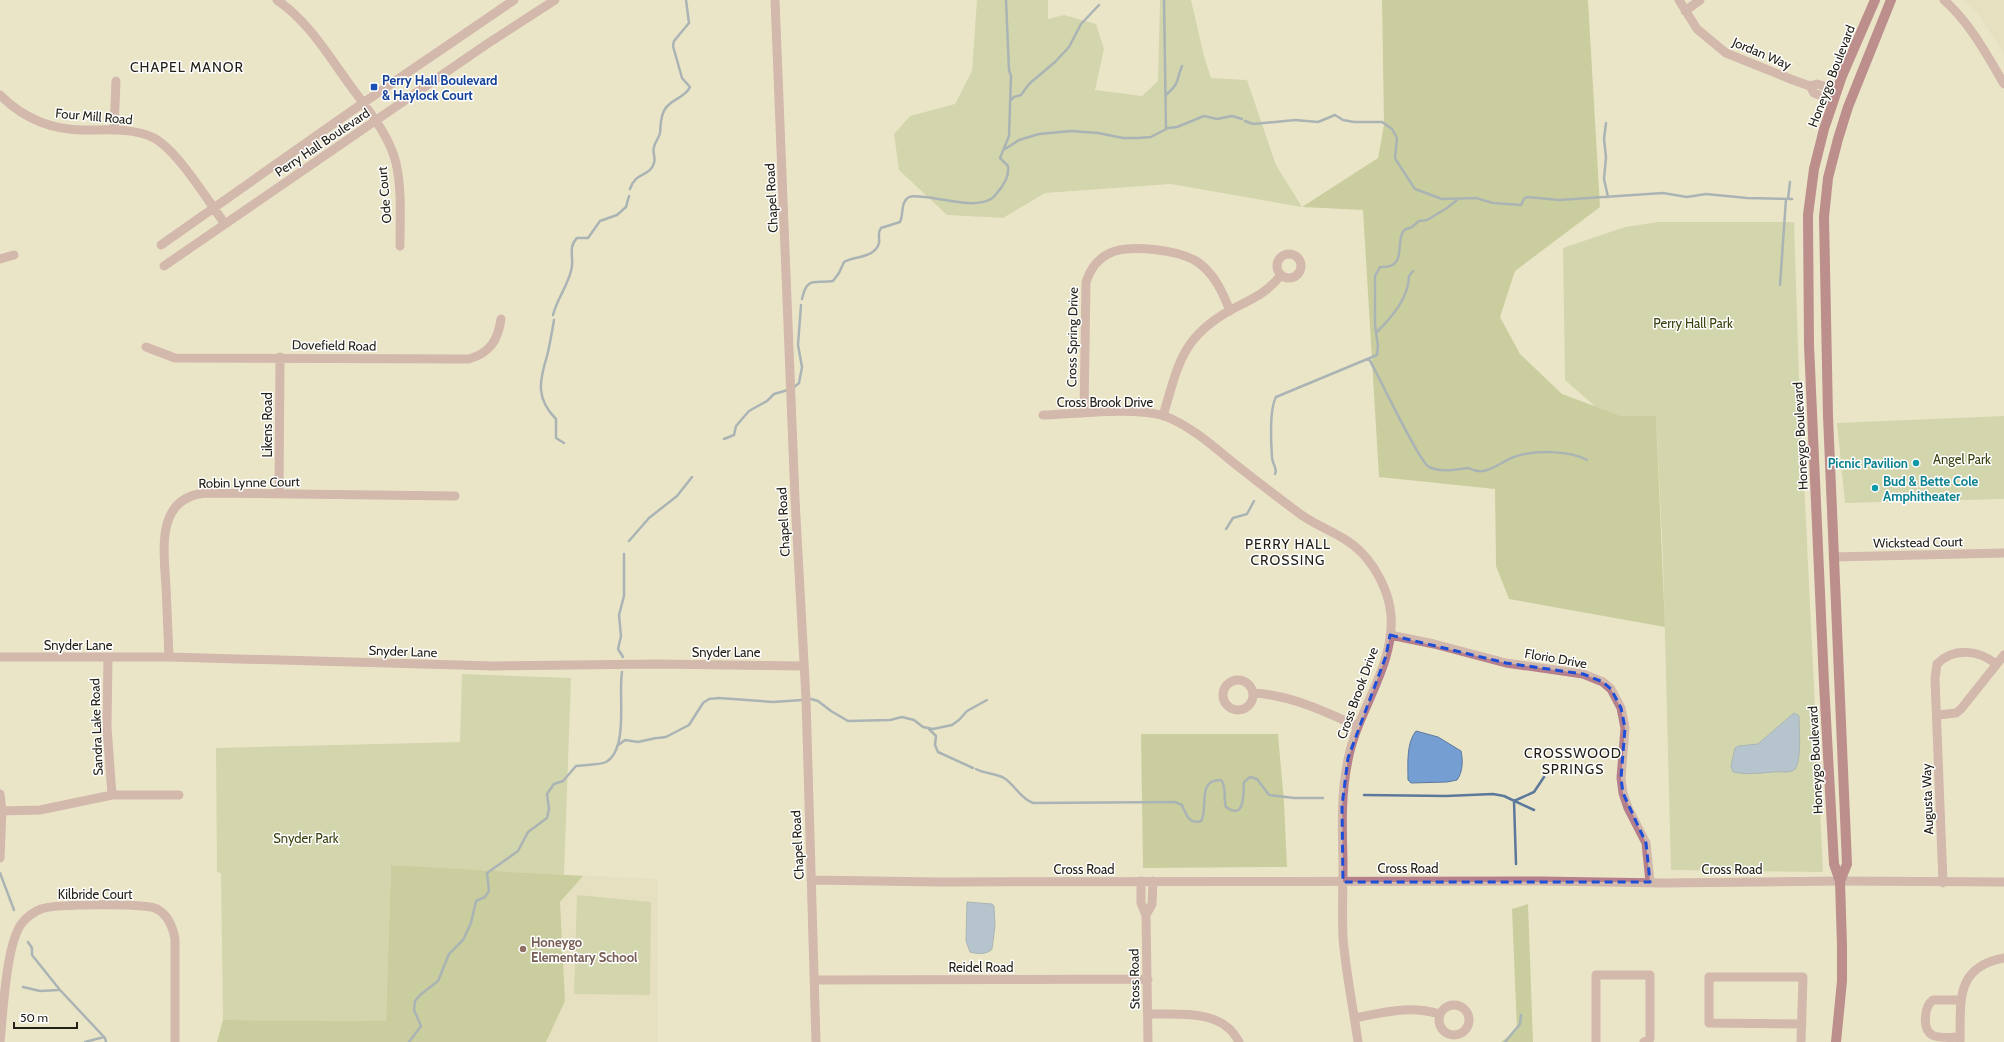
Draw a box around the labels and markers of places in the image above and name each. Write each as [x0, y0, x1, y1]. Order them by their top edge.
place label: Perry Hall Boulevard & Haylock Court [382, 72, 498, 103]
marker: Perry Hall Boulevard & Haylock Court [369, 82, 379, 92]
place label: Picnic Pavilion [1828, 455, 1908, 471]
marker: Picnic Pavilion [1911, 458, 1921, 468]
place label: Bud & Bette Cole Amphitheater [1883, 473, 1979, 504]
marker: Bud & Bette Cole Amphitheater [1870, 483, 1880, 493]
place label: Honeygo Elementary School [531, 934, 638, 965]
marker: Honeygo Elementary School [518, 944, 528, 954]

